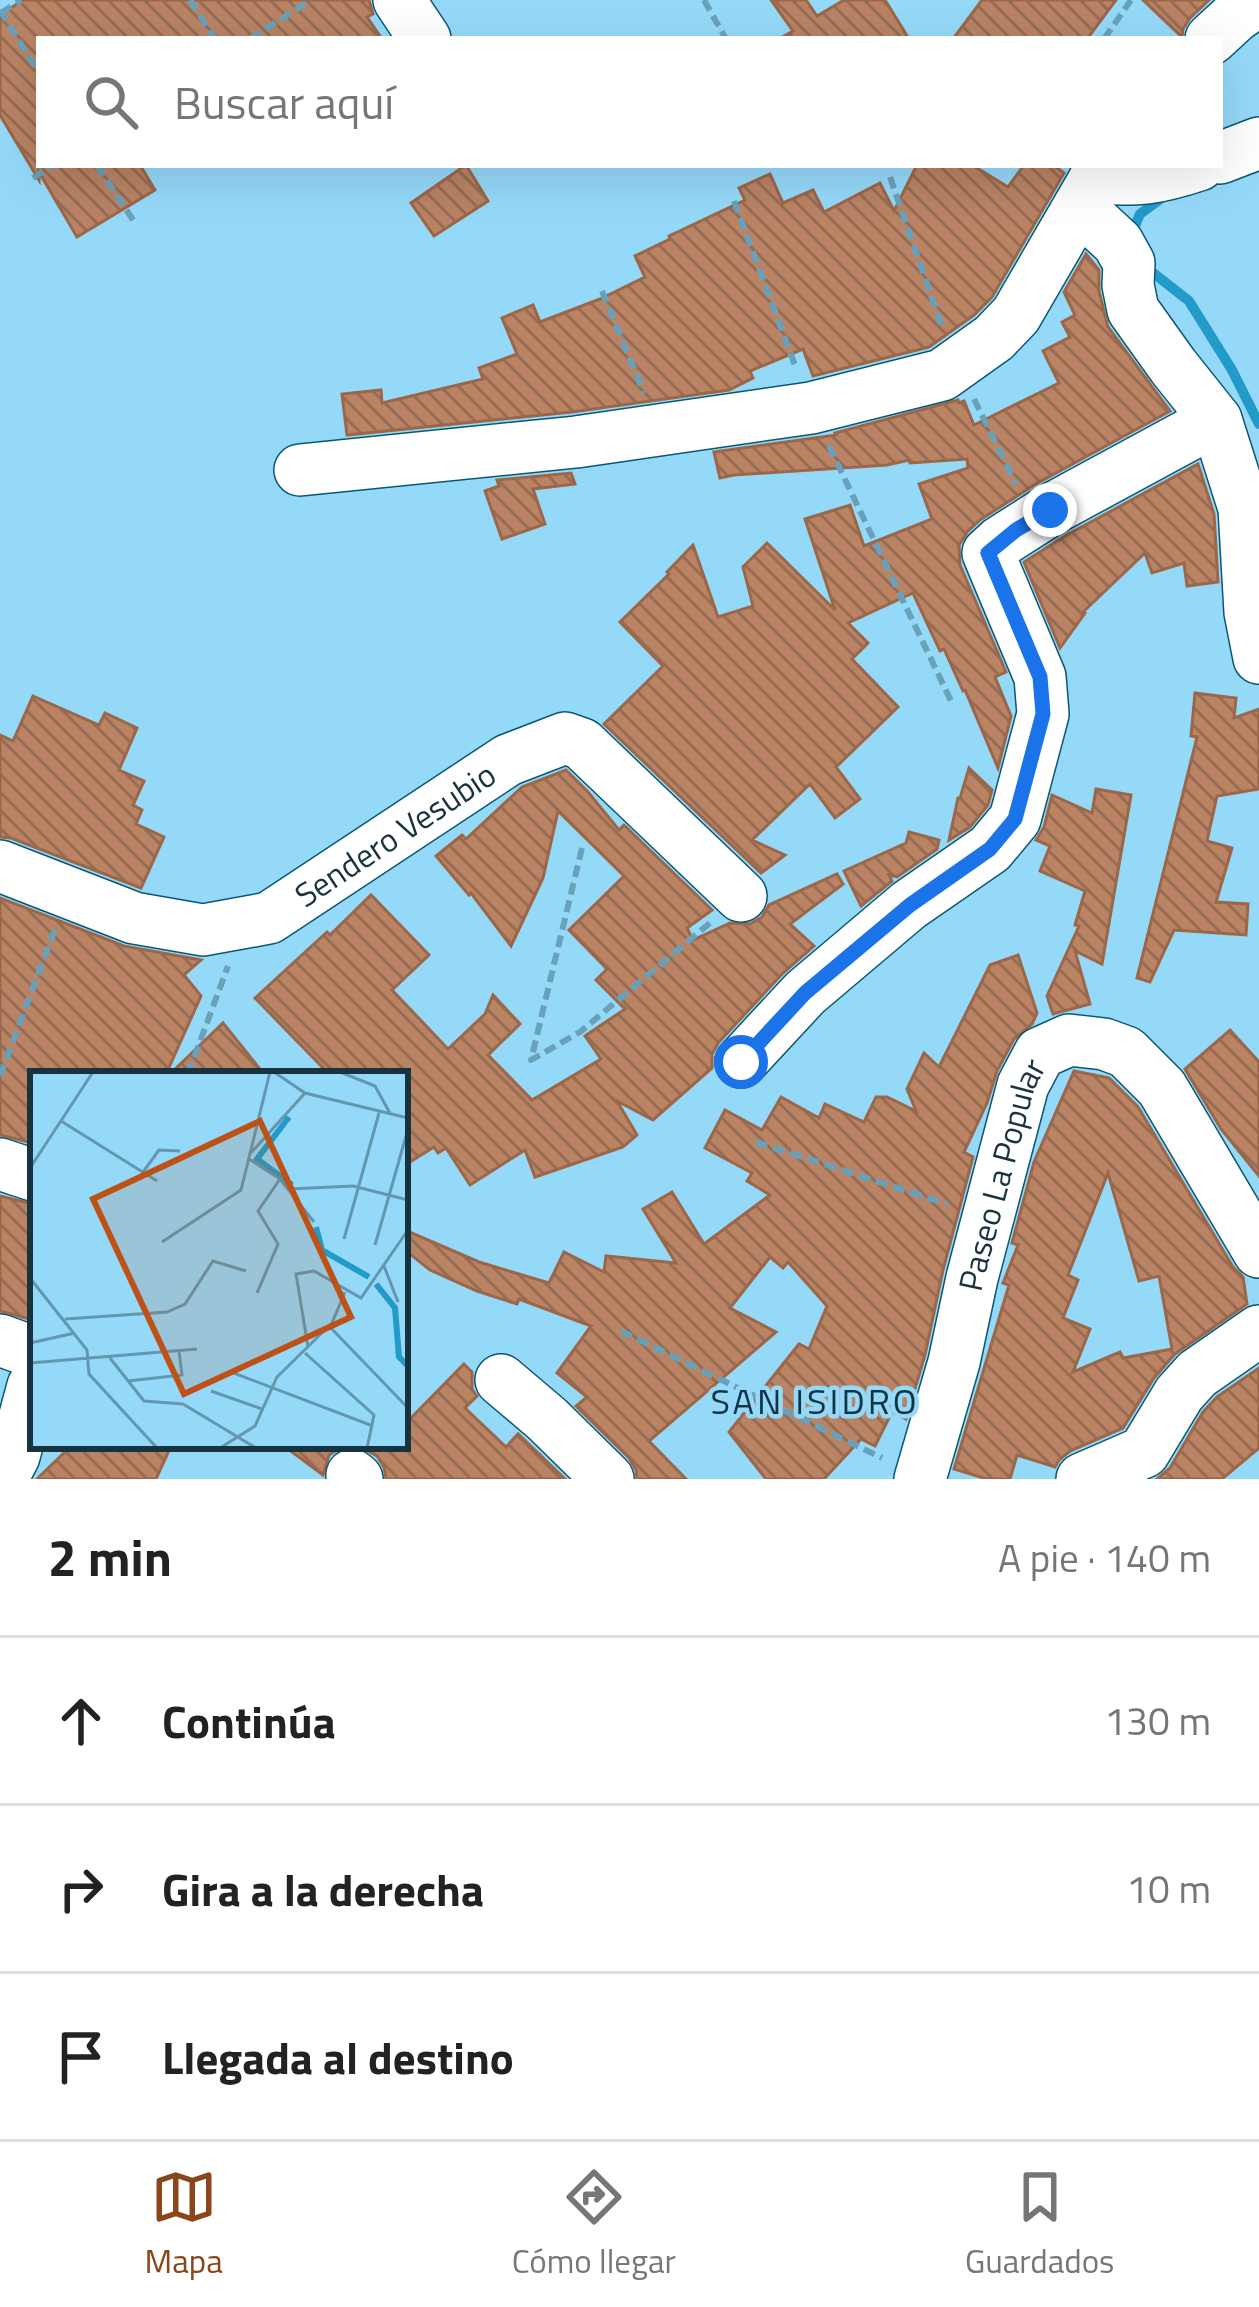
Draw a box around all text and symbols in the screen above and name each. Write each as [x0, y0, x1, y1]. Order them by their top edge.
search box [36, 36, 1223, 168]
text: Buscar aquí [174, 68, 394, 136]
icon: search [78, 69, 144, 135]
route end [1023, 483, 1077, 537]
street label: Sendero Vesubio [285, 750, 506, 919]
route start [714, 1035, 768, 1089]
street label: Paseo La Popular [945, 1049, 1058, 1296]
inset map [30, 1071, 408, 1449]
district label: SAN ISIDRO [710, 1373, 920, 1428]
text: 2 min [48, 1518, 172, 1596]
text: A pie · 140 m [998, 1528, 1211, 1587]
text: Continúa [162, 1687, 336, 1755]
icon: ahead [48, 1688, 114, 1754]
text: 130 m [1104, 1691, 1211, 1750]
text: Gira a la derecha [162, 1855, 484, 1923]
icon: right [48, 1856, 114, 1922]
text: 10 m [1126, 1859, 1211, 1918]
text: Llegada al destino [162, 2023, 514, 2091]
icon: arrive [48, 2024, 114, 2090]
tab: Mapa [145, 2164, 223, 2286]
tab: Cómo llegar [512, 2164, 676, 2286]
tab: Guardados [965, 2164, 1114, 2286]

